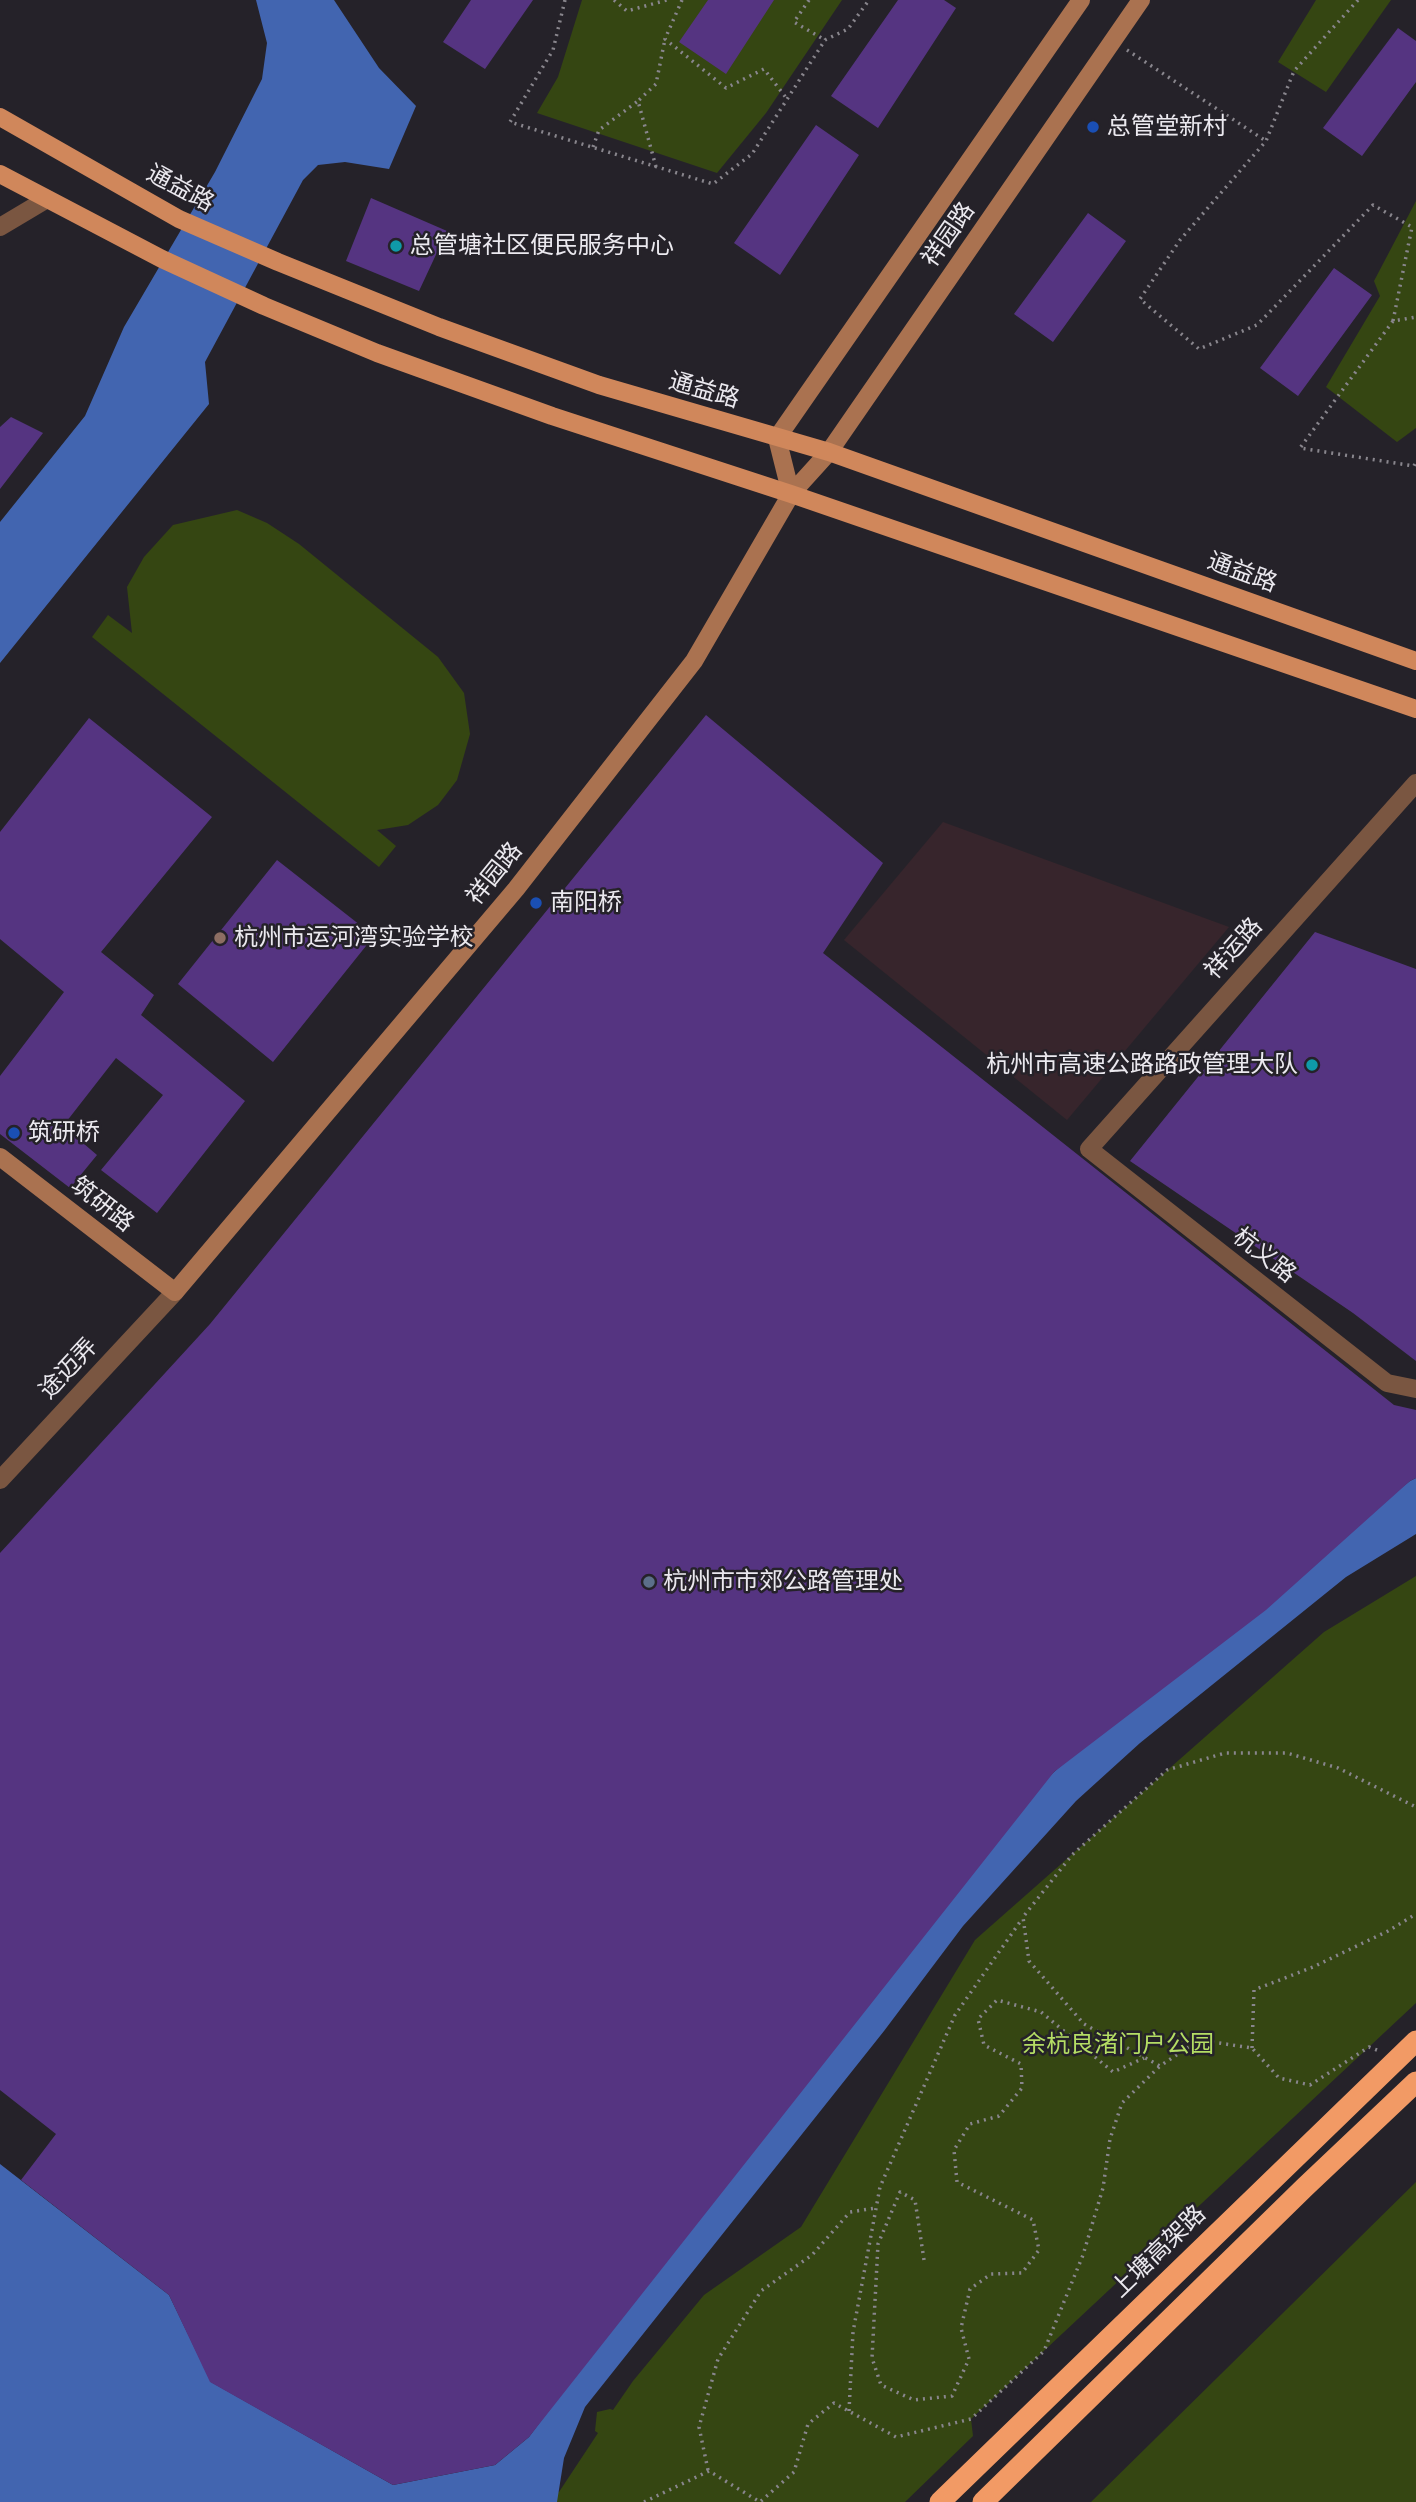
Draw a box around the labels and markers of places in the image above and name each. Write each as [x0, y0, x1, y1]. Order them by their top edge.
place label: 总管堂新村 [1107, 113, 1227, 141]
marker: 总管堂新村 [1085, 119, 1101, 135]
place label: 总管塘社区便民服务中心 [410, 232, 674, 260]
marker: 总管塘社区便民服务中心 [388, 238, 404, 254]
place label: 南阳桥 [550, 889, 622, 917]
marker: 南阳桥 [528, 895, 544, 911]
place label: 杭州市运河湾实验学校 [234, 924, 474, 952]
marker: 杭州市运河湾实验学校 [212, 930, 228, 946]
place label: 杭州市高速公路路政管理大队 [986, 1051, 1298, 1079]
marker: 杭州市高速公路路政管理大队 [1304, 1057, 1320, 1073]
place label: 筑研桥 [28, 1119, 100, 1147]
marker: 筑研桥 [6, 1125, 22, 1141]
place label: 杭州市市郊公路管理处 [663, 1568, 903, 1596]
marker: 杭州市市郊公路管理处 [641, 1574, 657, 1590]

